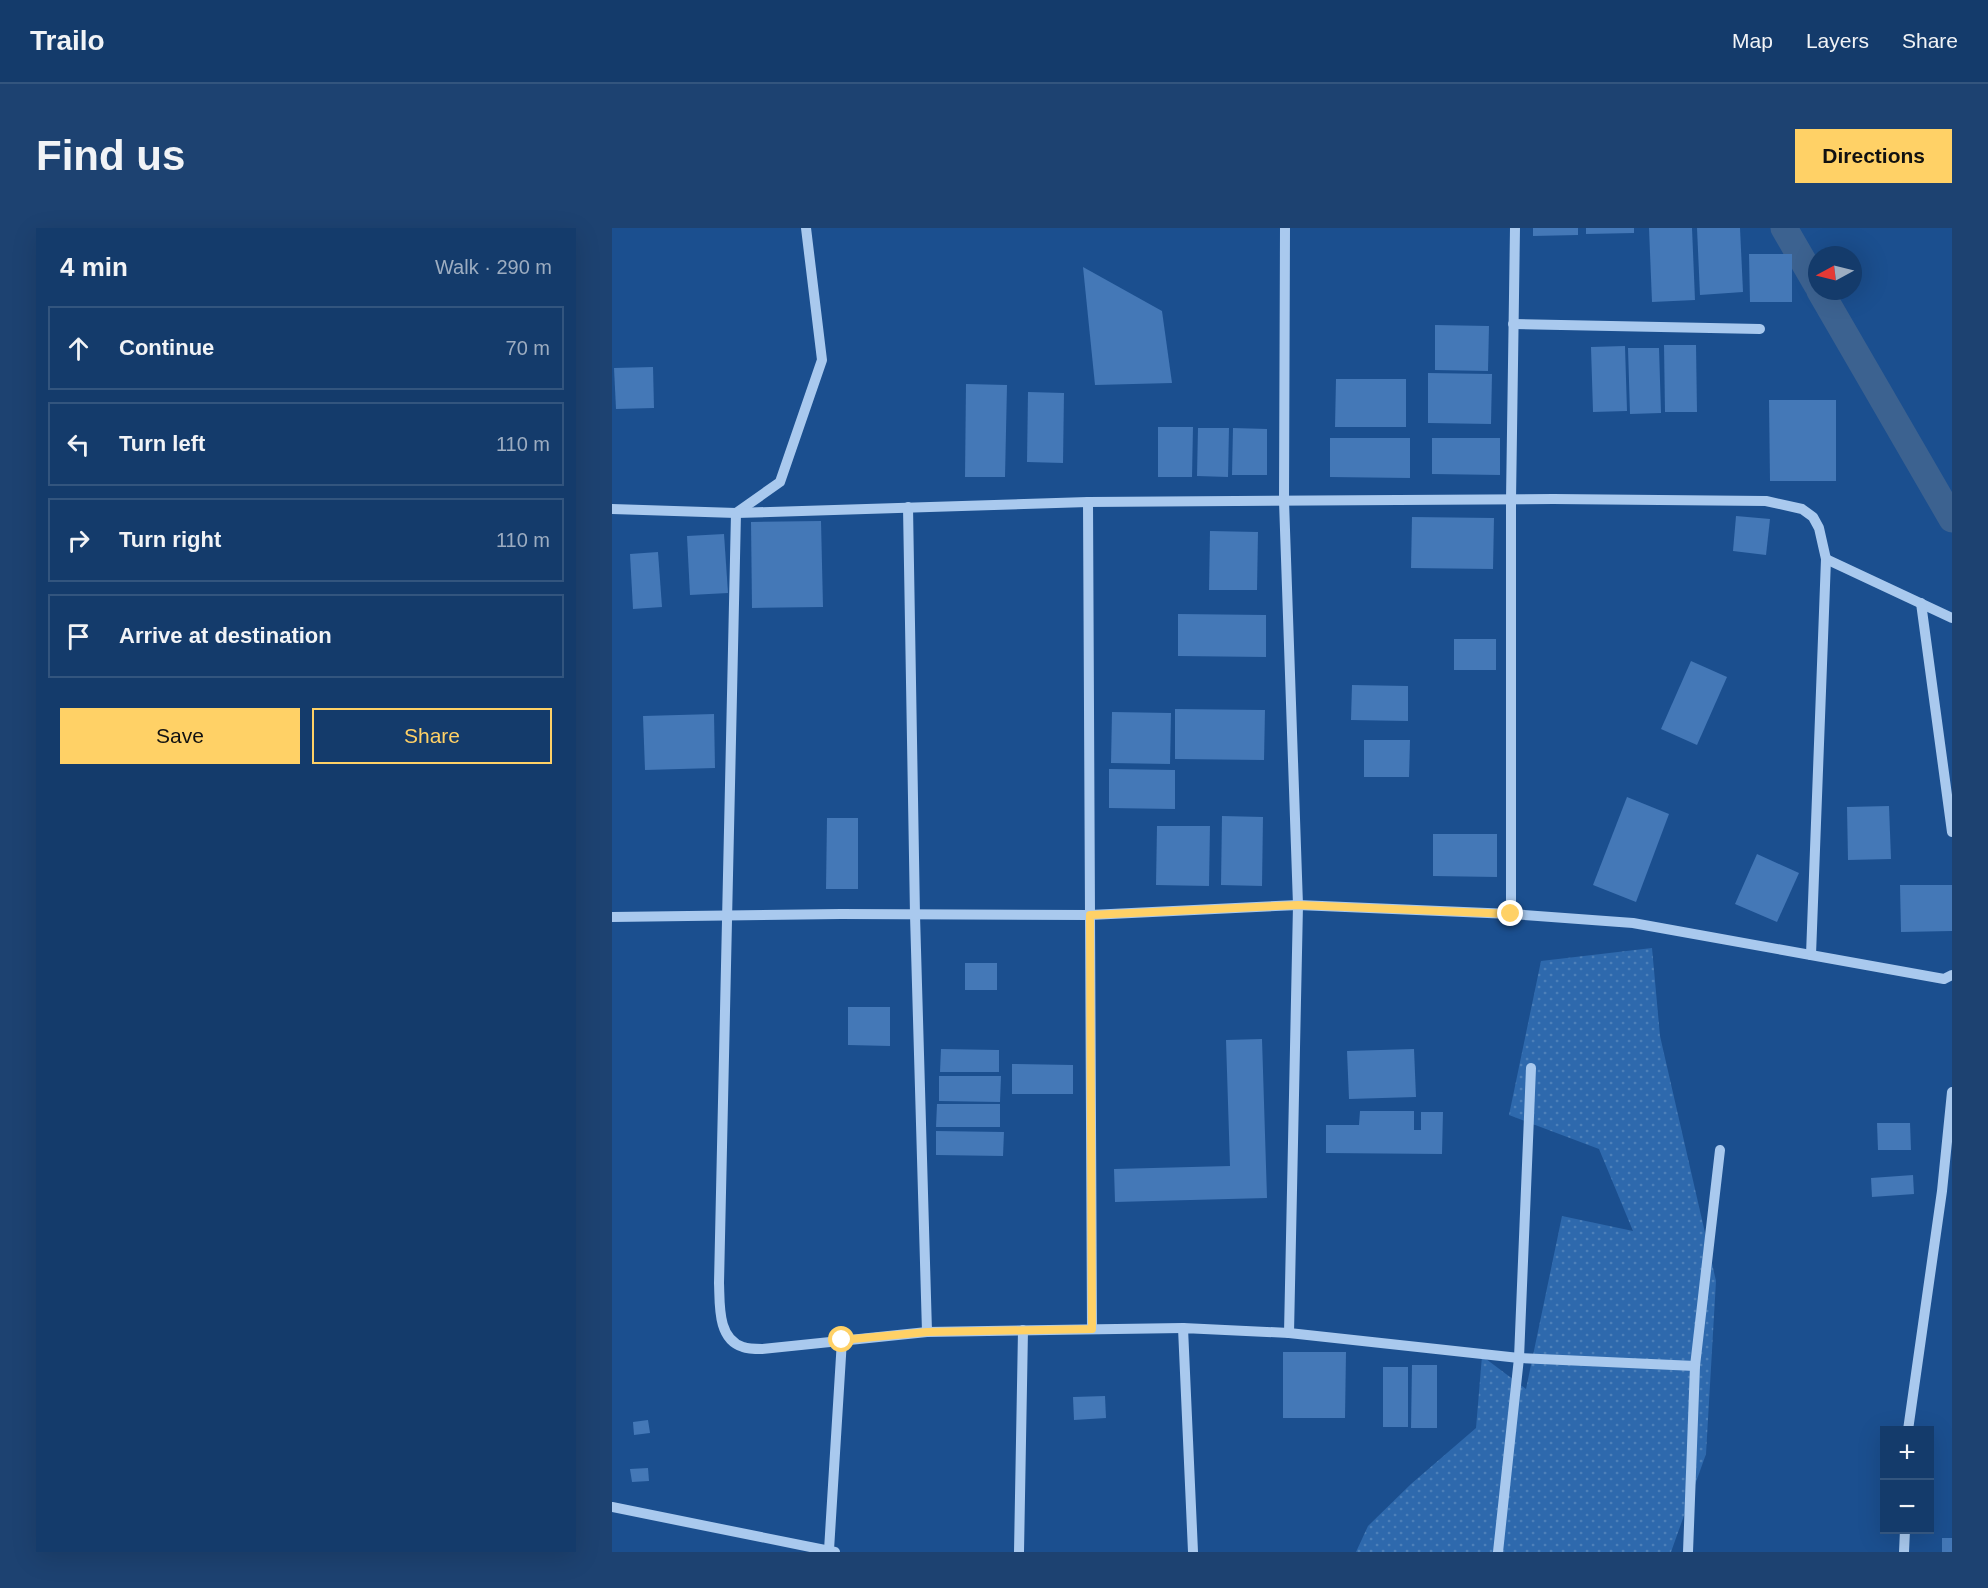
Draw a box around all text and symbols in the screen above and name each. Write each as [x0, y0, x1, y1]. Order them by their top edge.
text: Trailo [30, 25, 105, 56]
text: Map [1732, 29, 1773, 52]
text: Layers [1806, 29, 1869, 52]
text: Share [1902, 29, 1958, 52]
button: Directions [1795, 129, 1952, 183]
text: Find us [36, 132, 185, 179]
north arrow [1808, 246, 1862, 300]
text: 4 min [60, 252, 128, 282]
text: Walk · 290 m [435, 256, 552, 278]
icon: ahead [62, 332, 95, 365]
text: Continue [119, 335, 214, 360]
text: 70 m [506, 337, 550, 359]
icon: left [62, 428, 95, 461]
text: Turn left [119, 431, 205, 456]
text: 110 m [496, 433, 550, 455]
icon: right [62, 524, 95, 557]
text: Turn right [119, 527, 221, 552]
text: 110 m [496, 529, 550, 551]
icon: arrive [62, 620, 95, 653]
text: Arrive at destination [119, 623, 332, 648]
button: Save [60, 708, 300, 764]
button: Share [312, 708, 552, 764]
route end [1497, 900, 1523, 926]
route start [828, 1326, 854, 1352]
map controls [1880, 1426, 1934, 1534]
button: + [1880, 1426, 1934, 1480]
button: − [1880, 1480, 1934, 1534]

